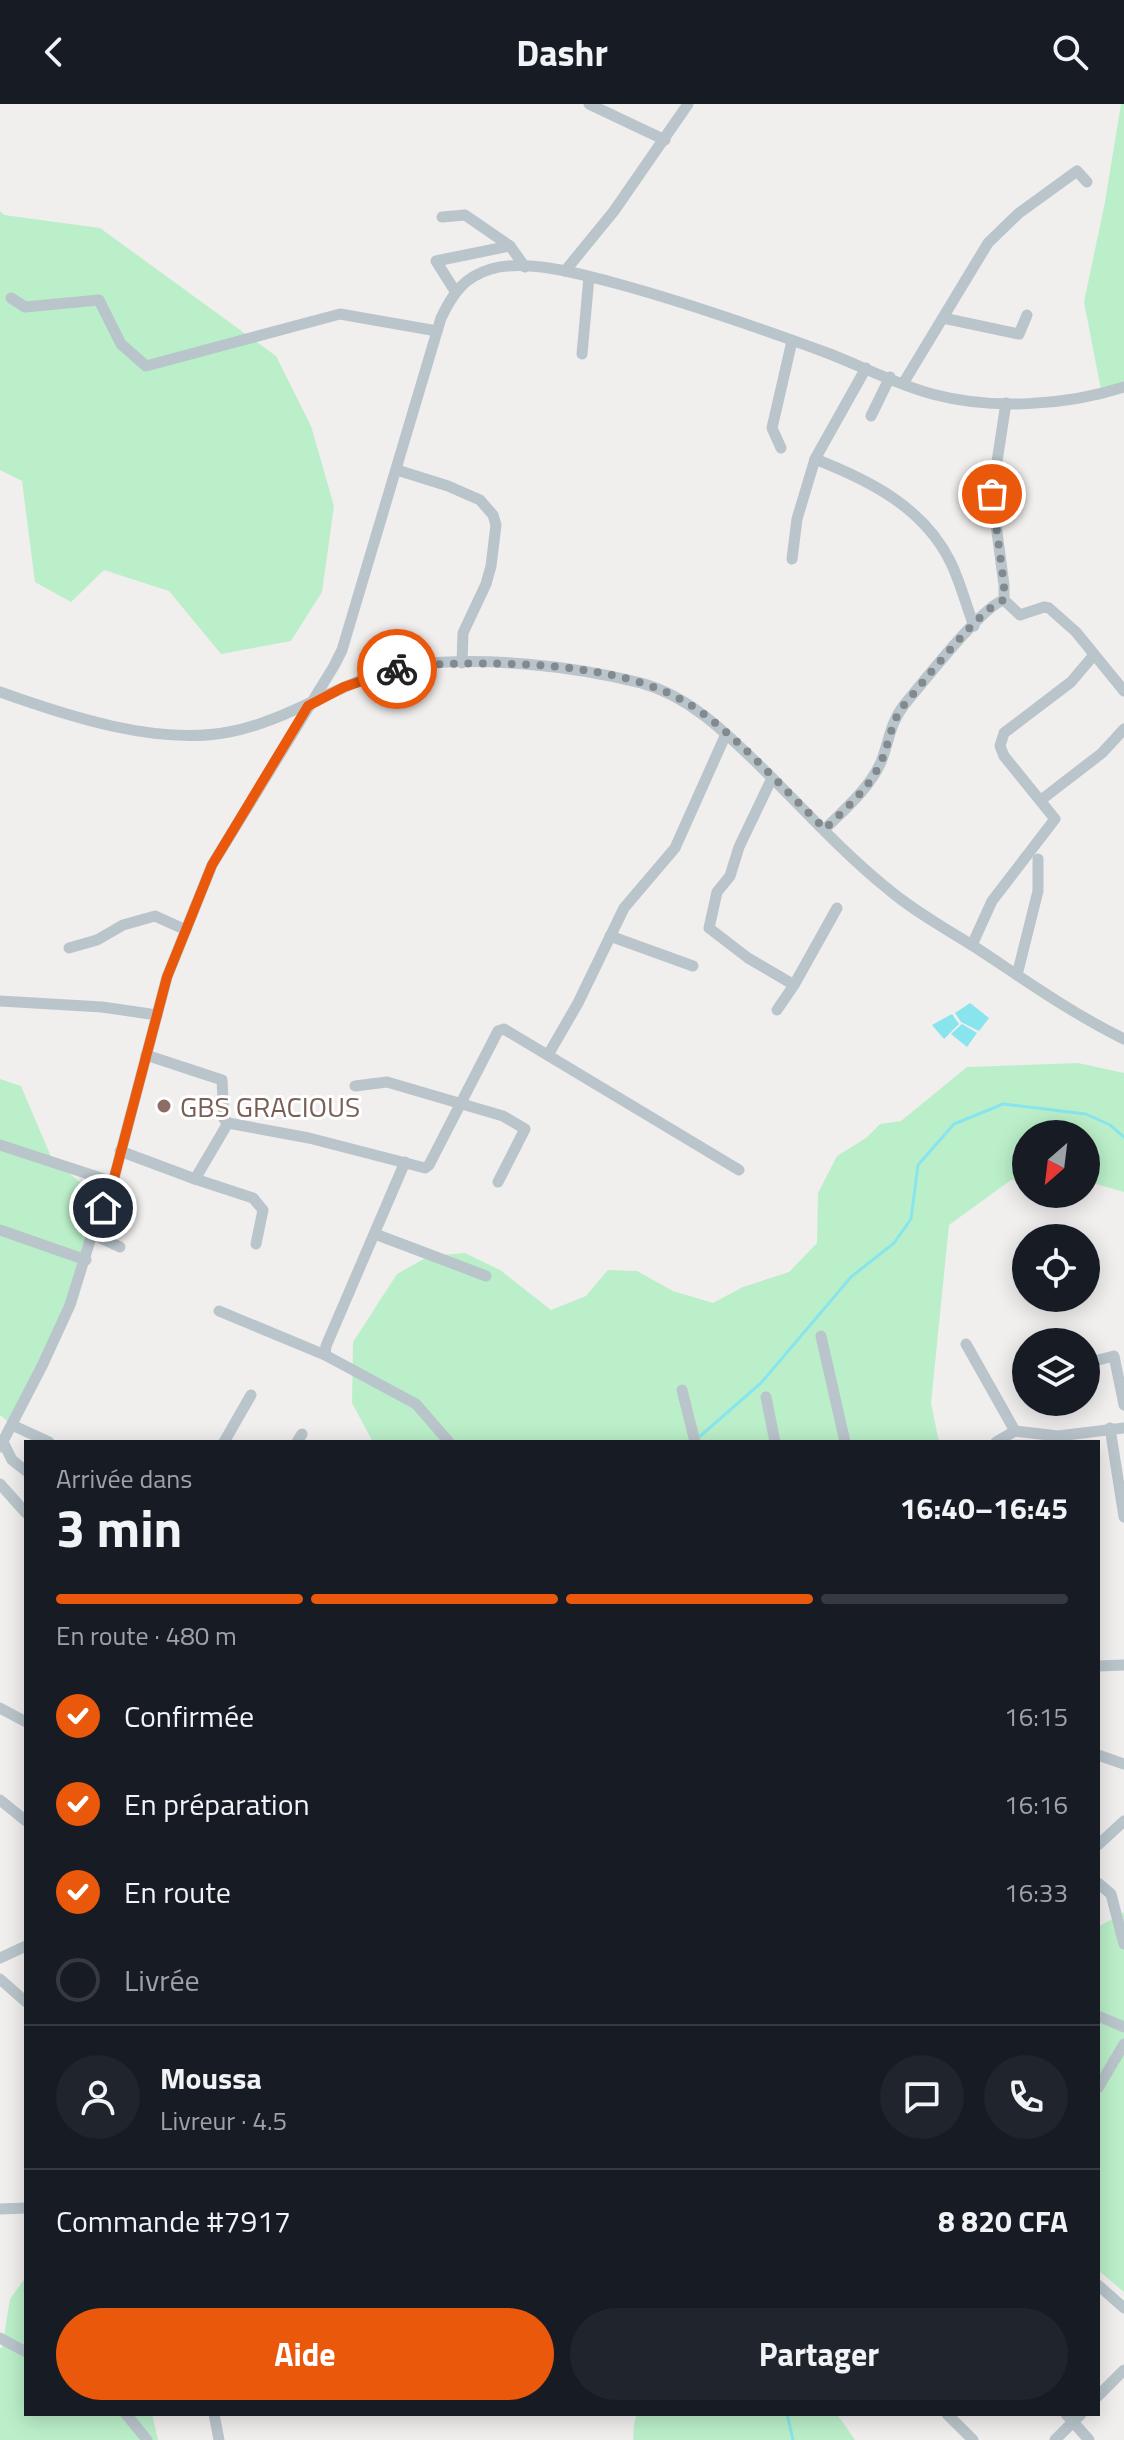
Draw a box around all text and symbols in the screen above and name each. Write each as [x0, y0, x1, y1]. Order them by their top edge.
text: Dashr [516, 25, 608, 80]
icon: back [32, 30, 76, 74]
icon: search [1048, 30, 1092, 74]
pin [958, 460, 1026, 528]
icon: bag [970, 472, 1014, 516]
courier [357, 629, 437, 709]
icon: bike [375, 647, 419, 691]
place label: GBS GRACIOUS [180, 1085, 360, 1128]
marker: GBS GRACIOUS [155, 1097, 173, 1115]
north arrow [1012, 1120, 1100, 1208]
map controls [1012, 1120, 1100, 1416]
pin [69, 1174, 137, 1242]
icon: home [81, 1186, 125, 1230]
button: locate [1012, 1224, 1100, 1312]
button: layers [1012, 1328, 1100, 1416]
text: Arrivée dans [56, 1459, 192, 1498]
text: 16:40–16:45 [900, 1485, 1068, 1531]
text: 3 min [56, 1488, 182, 1567]
text: En route · 480 m [56, 1616, 237, 1655]
text: Confirmée [124, 1693, 254, 1739]
icon: check [56, 1694, 100, 1738]
text: 16:15 [1004, 1697, 1068, 1736]
text: En préparation [124, 1781, 310, 1827]
icon: check [56, 1782, 100, 1826]
text: 16:16 [1004, 1785, 1068, 1824]
text: En route [124, 1869, 231, 1915]
icon: check [56, 1870, 100, 1914]
text: 16:33 [1004, 1873, 1068, 1912]
text: Livrée [124, 1957, 200, 2003]
button: person [56, 2055, 140, 2139]
text: Moussa [160, 2055, 262, 2101]
button: chat [880, 2055, 964, 2139]
button: phone [984, 2055, 1068, 2139]
text: Livreur · 4.5 [160, 2101, 287, 2140]
text: Commande #7917 [56, 2198, 291, 2244]
text: 8 820 CFA [938, 2198, 1068, 2244]
button: Aide [56, 2308, 554, 2400]
button: Partager [570, 2308, 1068, 2400]

